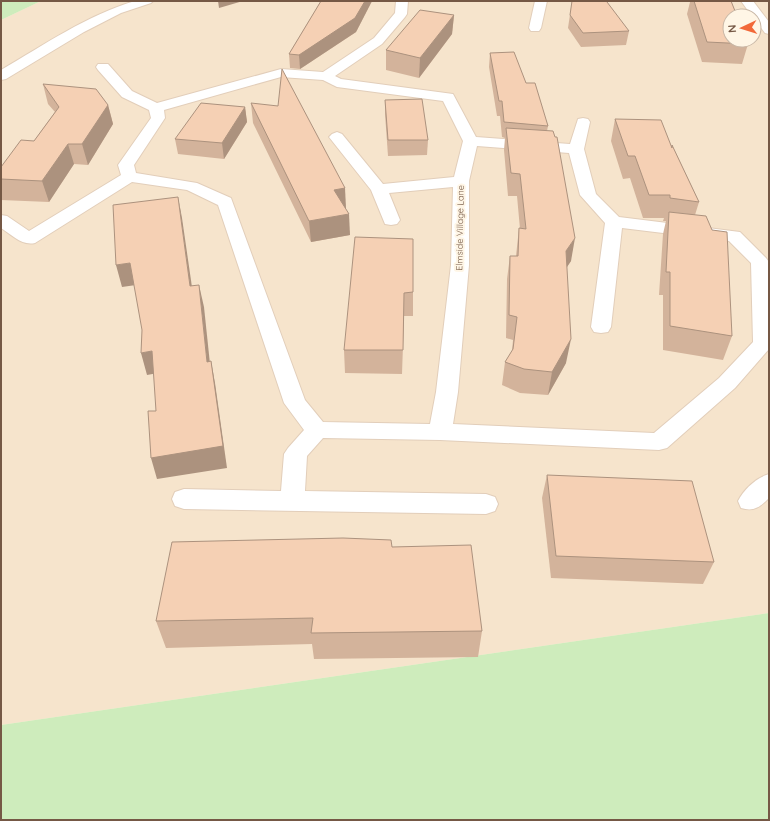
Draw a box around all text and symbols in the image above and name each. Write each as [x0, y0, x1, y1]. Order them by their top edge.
north arrow [722, 8, 762, 48]
text: N [725, 24, 739, 33]
street label: Elmside Village Lane [453, 185, 466, 271]

